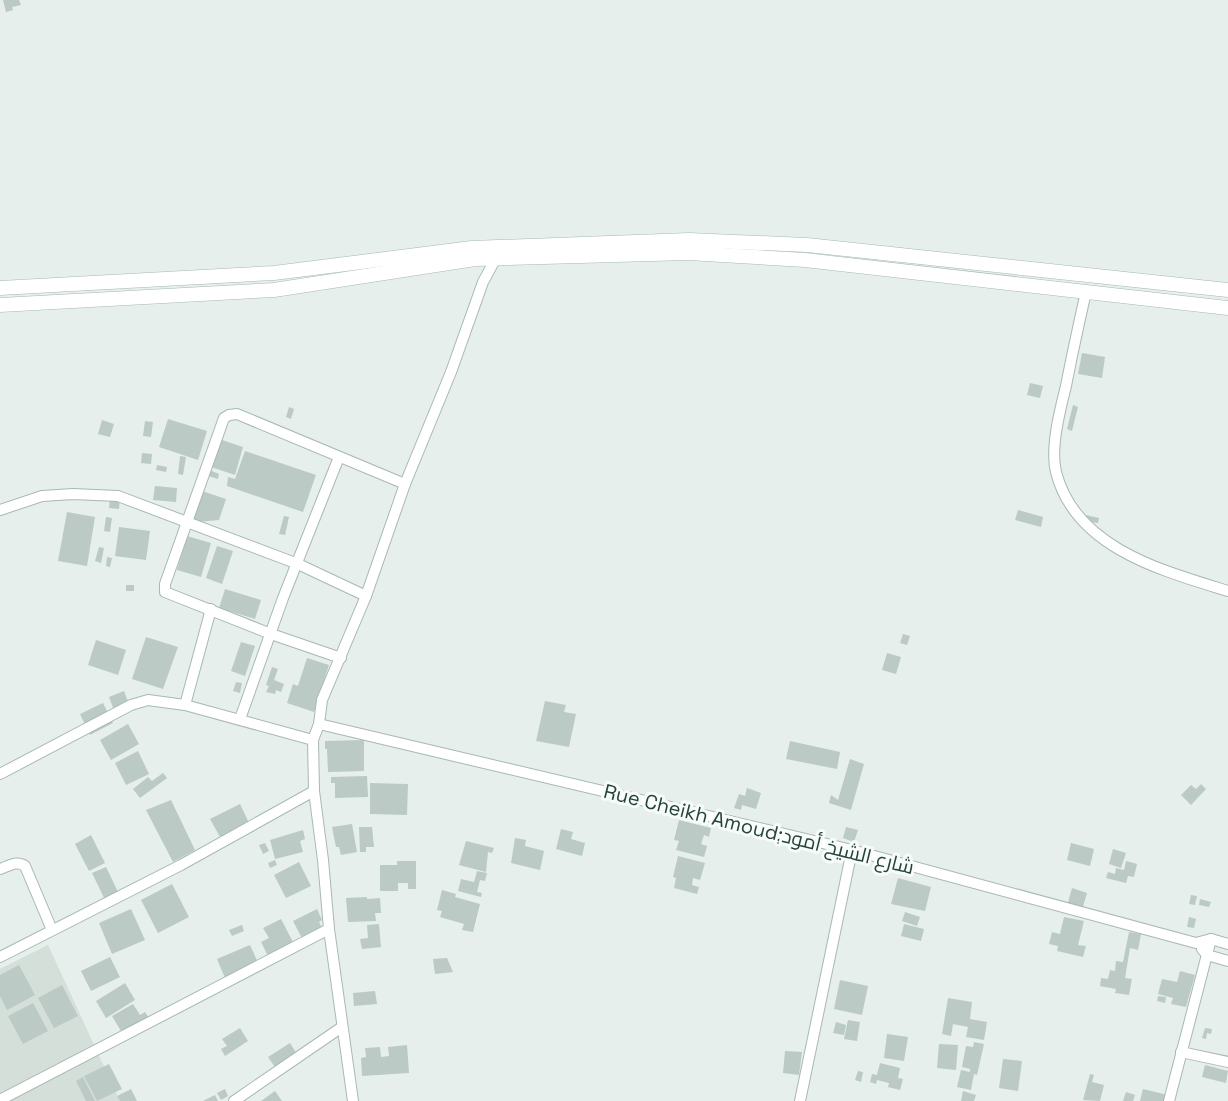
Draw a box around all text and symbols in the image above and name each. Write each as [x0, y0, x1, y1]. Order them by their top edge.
street label: Rue Cheikh Amoud;شارع الشيخ أمود [601, 778, 917, 881]

